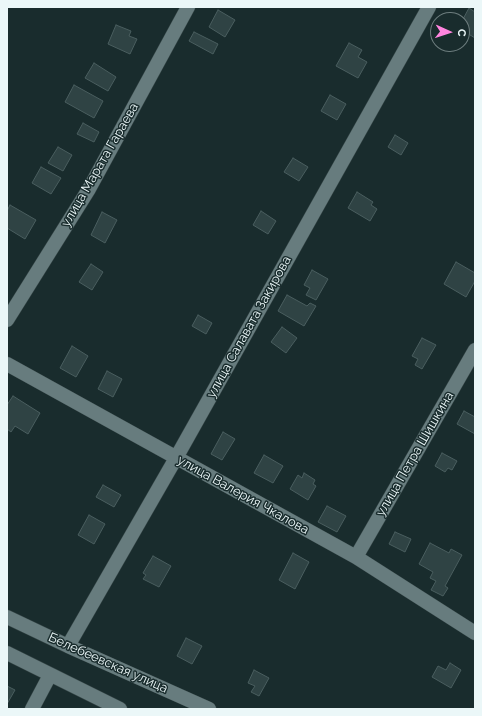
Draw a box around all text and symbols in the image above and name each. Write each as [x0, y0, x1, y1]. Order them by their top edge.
north arrow [430, 12, 470, 52]
text: С [455, 28, 468, 37]
street label: улица Марата Гараева [58, 100, 142, 230]
street label: улица Салавата Закирова [204, 253, 294, 401]
street label: улица Петра Шишкина [373, 389, 457, 519]
street label: улица Валерия Чкалова [174, 452, 312, 538]
street label: Белебеевская улица [46, 630, 170, 696]

